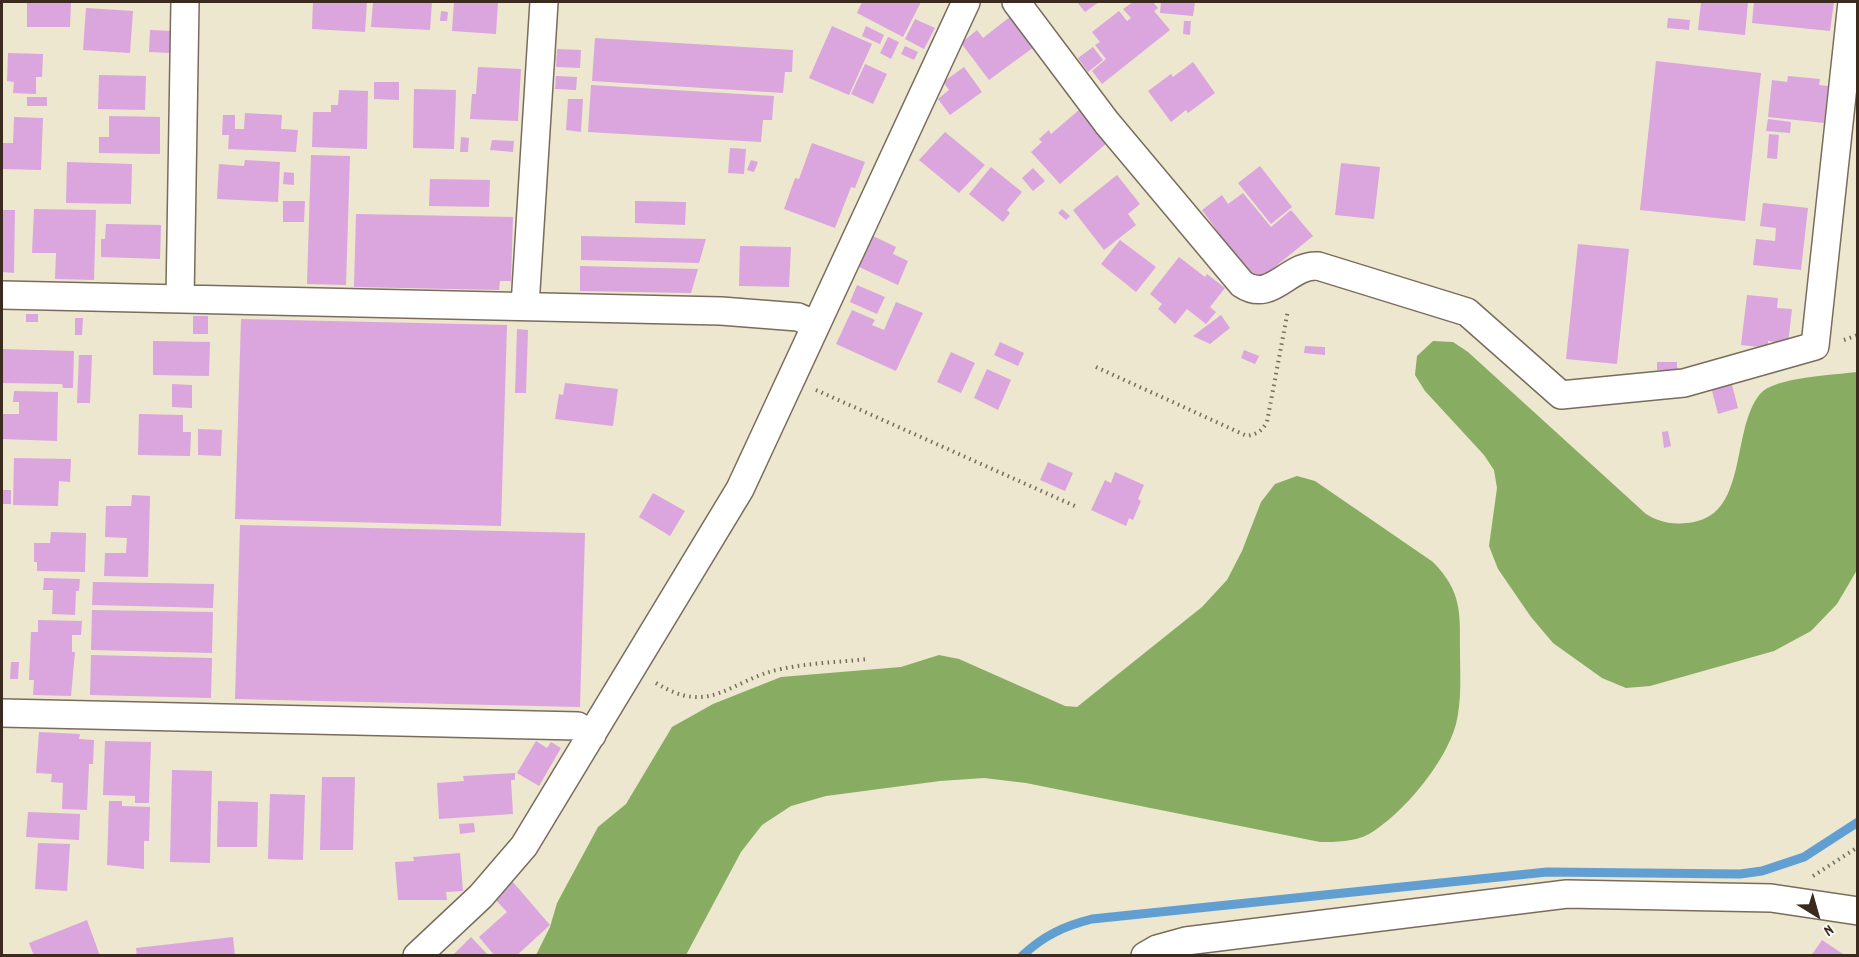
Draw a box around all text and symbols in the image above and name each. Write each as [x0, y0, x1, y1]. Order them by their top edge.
north arrow [1787, 885, 1847, 945]
text: N [1818, 918, 1838, 941]

